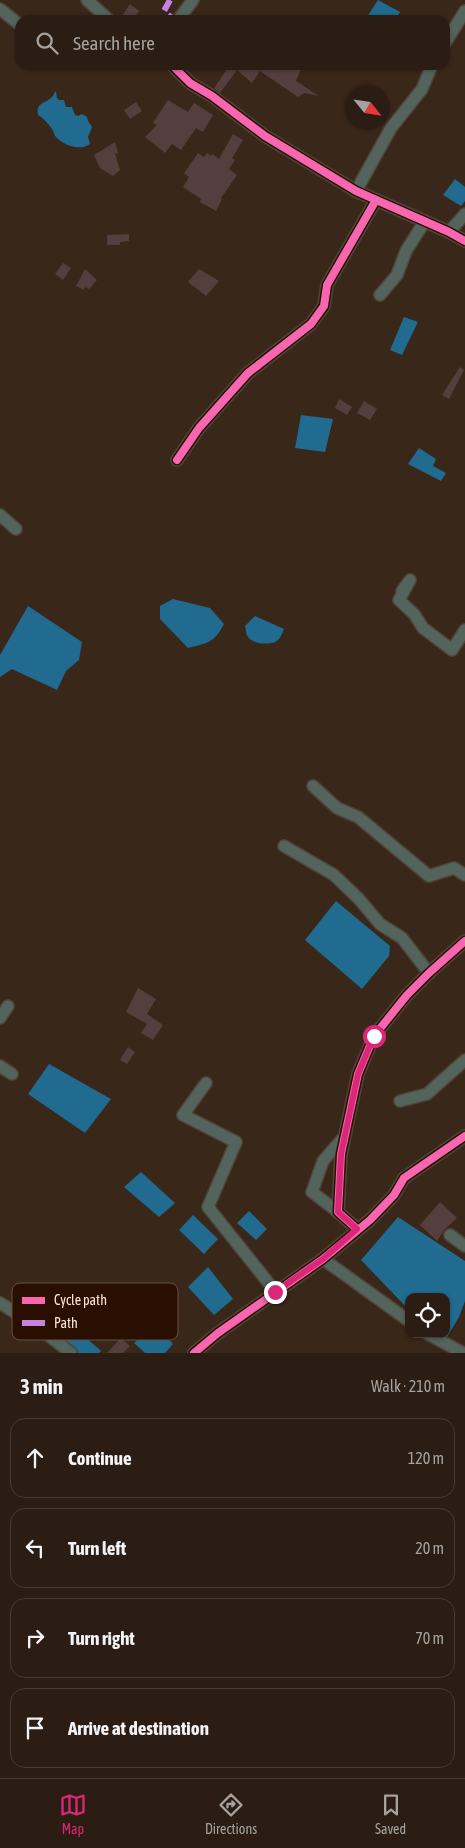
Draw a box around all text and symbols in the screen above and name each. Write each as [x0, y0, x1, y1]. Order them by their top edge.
search box [15, 15, 450, 70]
icon: search [33, 29, 61, 57]
text: Search here [73, 32, 155, 54]
north arrow [345, 85, 390, 130]
route start [363, 1025, 386, 1048]
route end [264, 1281, 287, 1304]
legend [12, 1283, 178, 1340]
text: Cycle path [54, 1292, 107, 1308]
map controls [405, 1293, 450, 1338]
button: locate [405, 1293, 450, 1338]
text: Path [54, 1315, 78, 1331]
text: 3 min [20, 1374, 63, 1398]
text: Walk · 210 m [371, 1377, 445, 1395]
icon: ahead [21, 1444, 49, 1472]
text: Continue [68, 1447, 132, 1469]
text: 120 m [408, 1449, 444, 1467]
icon: left [21, 1534, 49, 1562]
text: Turn left [68, 1537, 126, 1559]
text: 20 m [415, 1539, 444, 1557]
icon: right [21, 1624, 49, 1652]
text: Turn right [68, 1627, 135, 1649]
text: 70 m [415, 1629, 444, 1647]
icon: arrive [21, 1714, 49, 1742]
text: Arrive at destination [68, 1717, 209, 1739]
tab: Map [59, 1791, 87, 1837]
tab: Directions [205, 1791, 257, 1837]
tab: Saved [375, 1791, 406, 1837]

